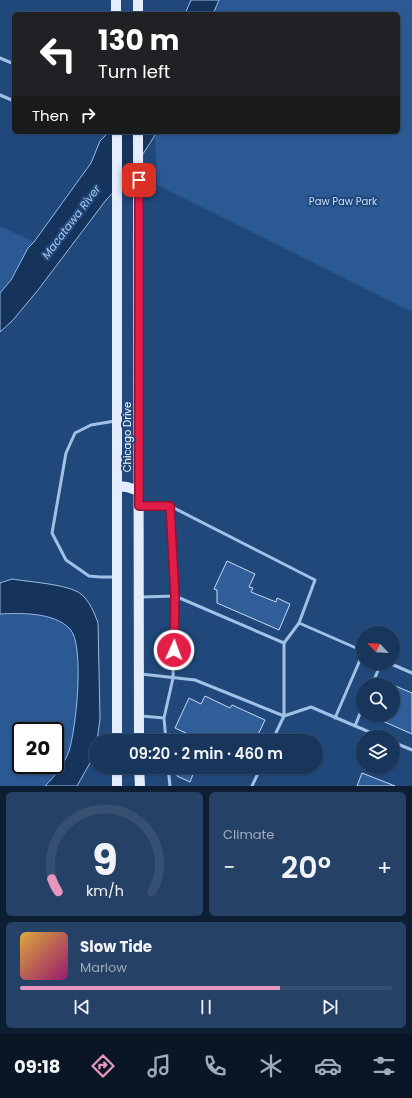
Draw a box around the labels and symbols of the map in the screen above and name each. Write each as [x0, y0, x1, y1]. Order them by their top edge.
pin [122, 163, 156, 197]
water label: Macatawa River [38, 181, 105, 262]
park label: Paw Paw Park [309, 194, 378, 209]
street label: Chicago Drive [120, 402, 135, 472]
north arrow [356, 626, 400, 670]
position arrow [153, 629, 195, 671]
speed limit sign: 20 [12, 722, 64, 774]

